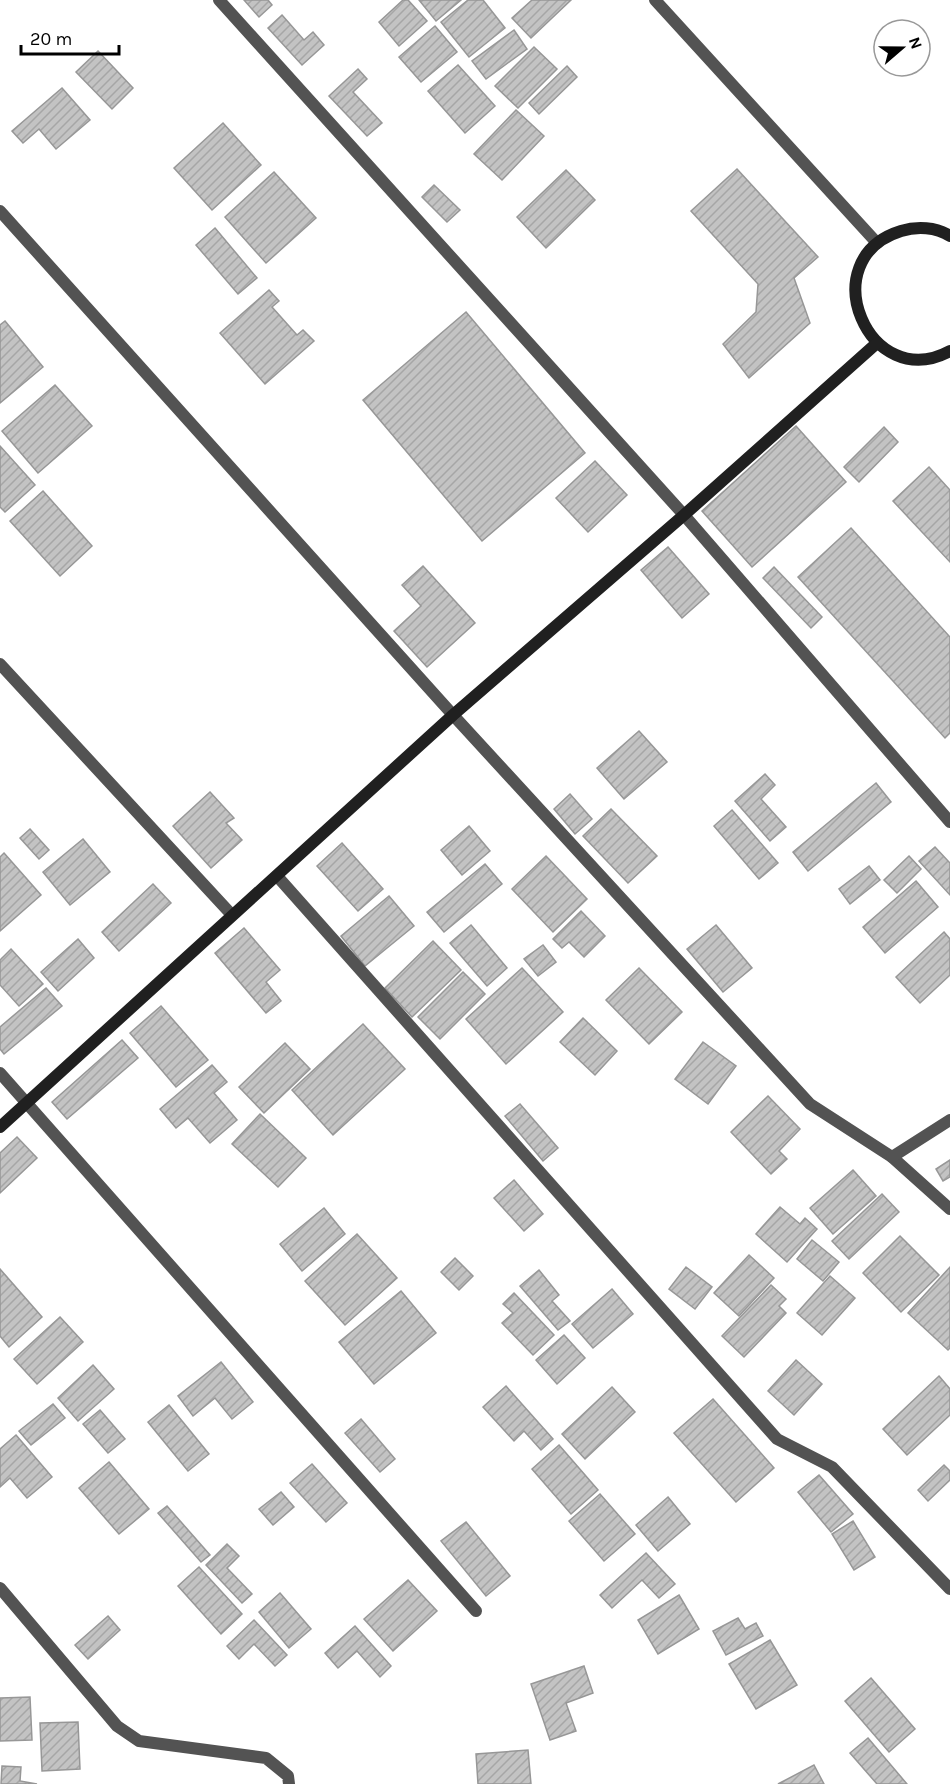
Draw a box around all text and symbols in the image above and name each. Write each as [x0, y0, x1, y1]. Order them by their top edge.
scale bar [21, 18, 118, 56]
north arrow [872, 18, 932, 78]
text: 20 m [30, 28, 72, 50]
text: N [905, 34, 927, 52]

